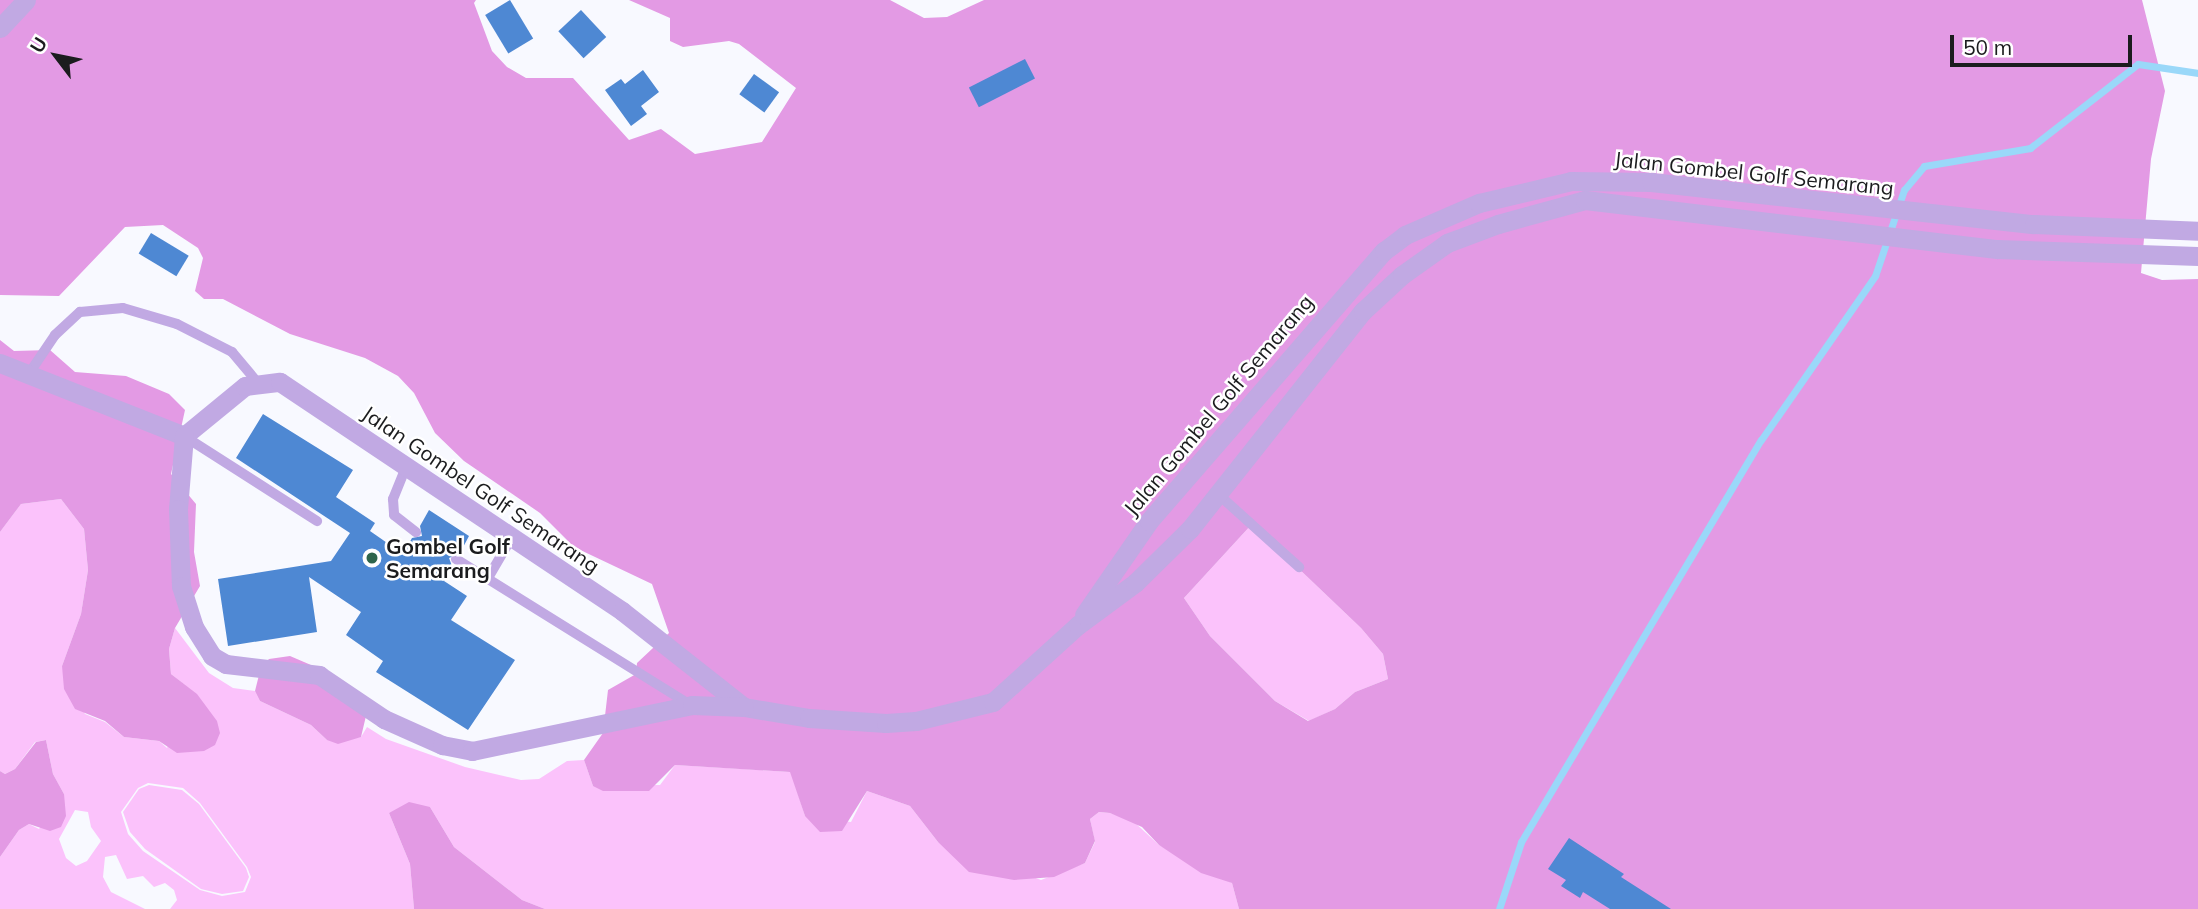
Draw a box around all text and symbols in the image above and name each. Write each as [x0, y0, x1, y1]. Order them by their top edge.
north arrow [21, 21, 91, 91]
scale bar [1953, 21, 2135, 65]
text: U [24, 33, 52, 57]
text: 50 m [1963, 34, 2012, 60]
street label: Jalan Gombel Golf Semarang [1613, 146, 1895, 200]
street label: Jalan Gombel Golf Semarang [1118, 289, 1318, 521]
street label: Jalan Gombel Golf Semarang [358, 400, 604, 578]
place label: Gombel Golf Semarang [386, 533, 510, 583]
marker: Gombel Golf Semarang [364, 550, 380, 566]

